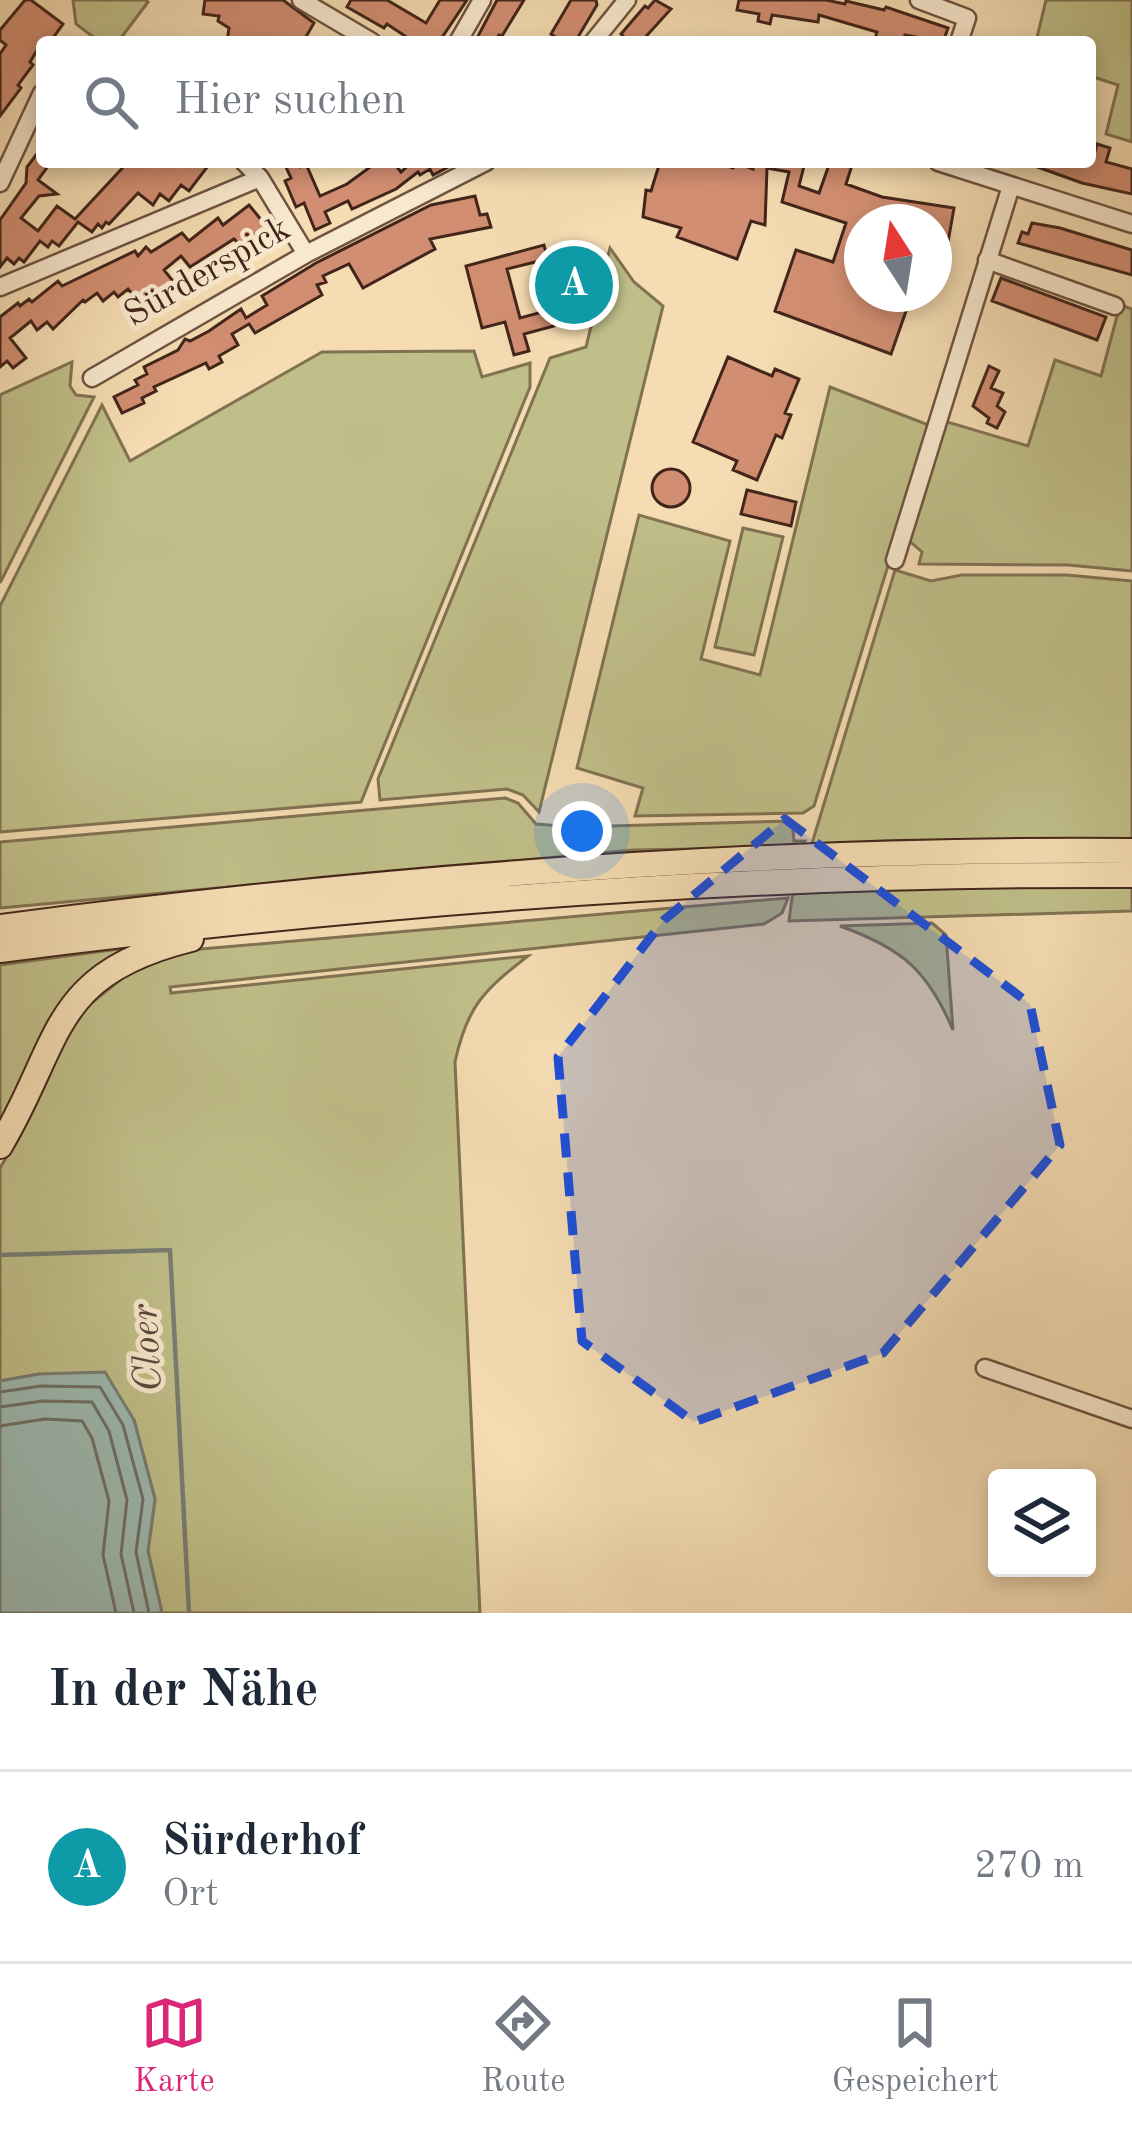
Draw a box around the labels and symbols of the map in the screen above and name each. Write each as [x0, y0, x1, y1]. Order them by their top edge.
north arrow [844, 204, 952, 312]
street label: Sürderspick [119, 211, 297, 335]
pin: A [535, 240, 613, 330]
your location [552, 801, 612, 861]
water label: Cloer [126, 1302, 170, 1393]

